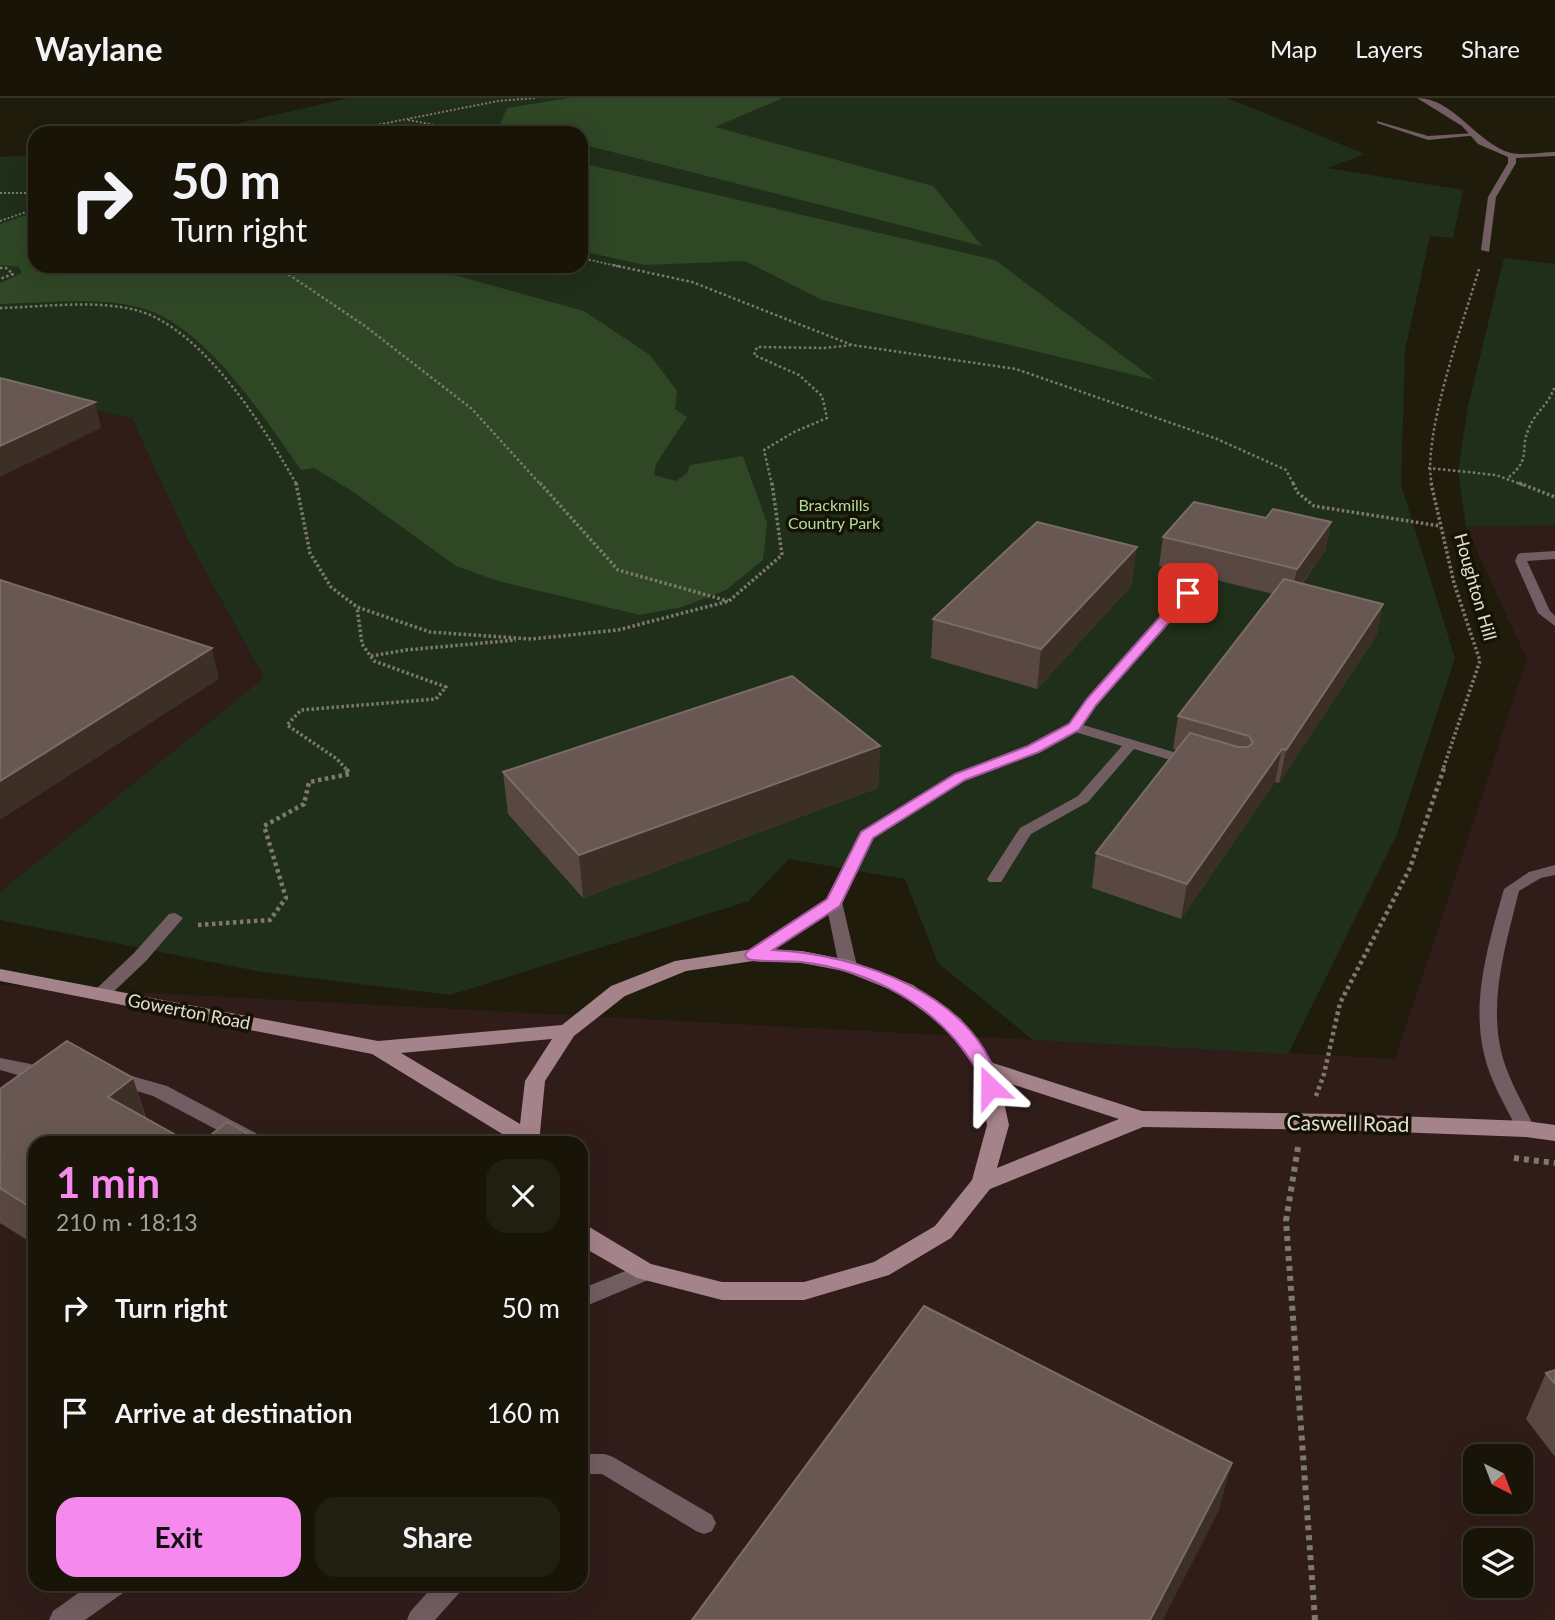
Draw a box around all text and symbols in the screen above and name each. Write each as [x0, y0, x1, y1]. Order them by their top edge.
text: Waylane [35, 28, 163, 68]
text: Map [1270, 34, 1317, 63]
text: Layers [1355, 34, 1423, 63]
text: Share [1461, 34, 1520, 63]
text: 50 m [171, 151, 281, 209]
icon: right [56, 154, 147, 245]
text: Turn right [171, 210, 307, 249]
park label: Brackmills Country Park [788, 495, 881, 532]
street label: Houghton Hill [1450, 530, 1502, 643]
pin [1158, 563, 1218, 623]
icon: arrive [1169, 574, 1207, 612]
street label: Gowerton Road [126, 988, 252, 1034]
position arrow [953, 1050, 1027, 1124]
street label: Caswell Road [1286, 1109, 1410, 1136]
text: 1 min [56, 1157, 160, 1207]
button: close [486, 1159, 560, 1233]
text: 210 m · 18:13 [56, 1208, 198, 1236]
icon: right [56, 1289, 94, 1327]
text: Turn right [115, 1292, 228, 1324]
text: 50 m [502, 1292, 560, 1324]
icon: arrive [56, 1394, 94, 1432]
text: Arrive at destination [115, 1397, 352, 1429]
text: 160 m [487, 1397, 560, 1429]
north arrow [1463, 1444, 1533, 1514]
map controls [1463, 1444, 1533, 1598]
button: Exit [56, 1497, 301, 1577]
button: Share [315, 1497, 560, 1577]
button: layers [1463, 1528, 1533, 1598]

